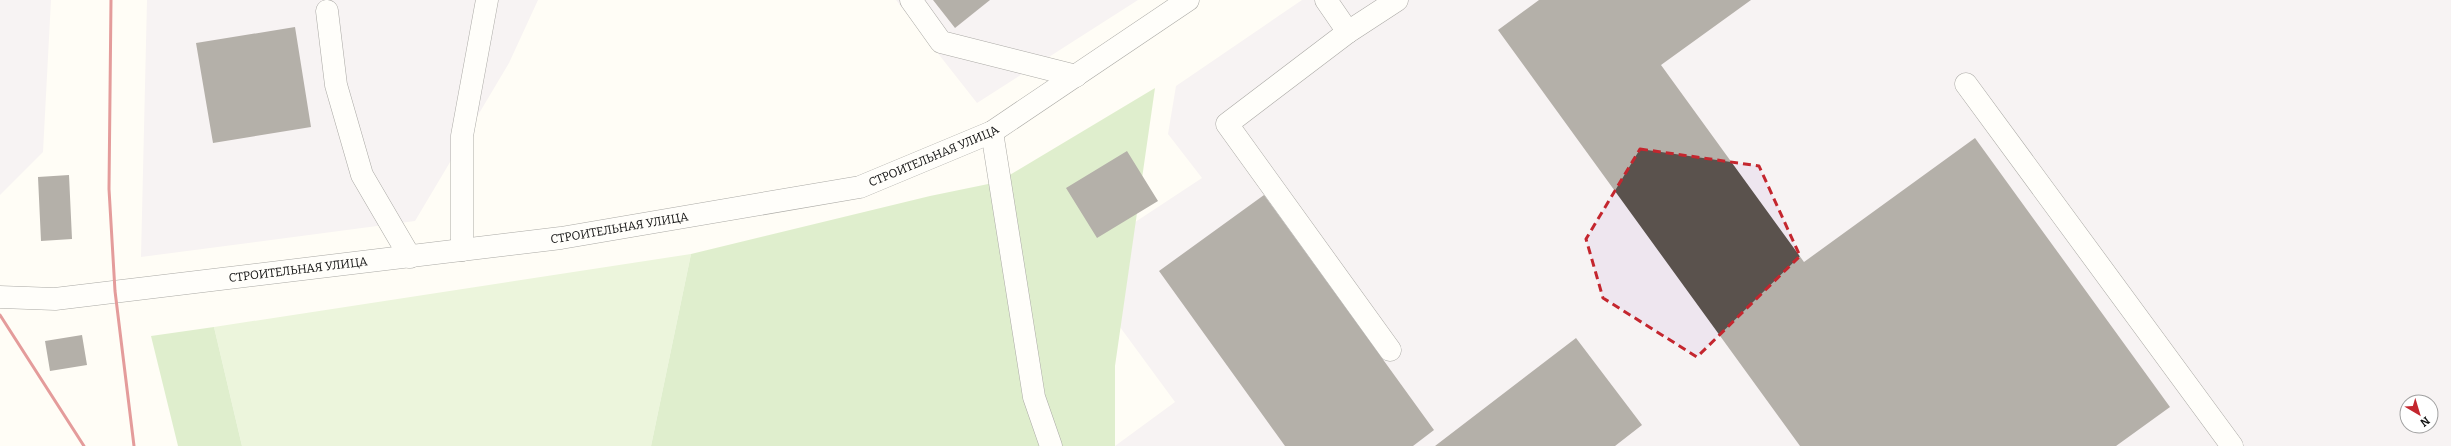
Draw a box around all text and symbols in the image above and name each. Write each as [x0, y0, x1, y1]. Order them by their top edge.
street label: СТРОИТЕЛЬНАЯ УЛИЦА [867, 122, 1002, 190]
street label: СТРОИТЕЛЬНАЯ УЛИЦА [550, 209, 690, 246]
street label: СТРОИТЕЛЬНАЯ УЛИЦА [228, 254, 369, 285]
north arrow [2399, 394, 2439, 434]
text: N [2417, 414, 2432, 430]

